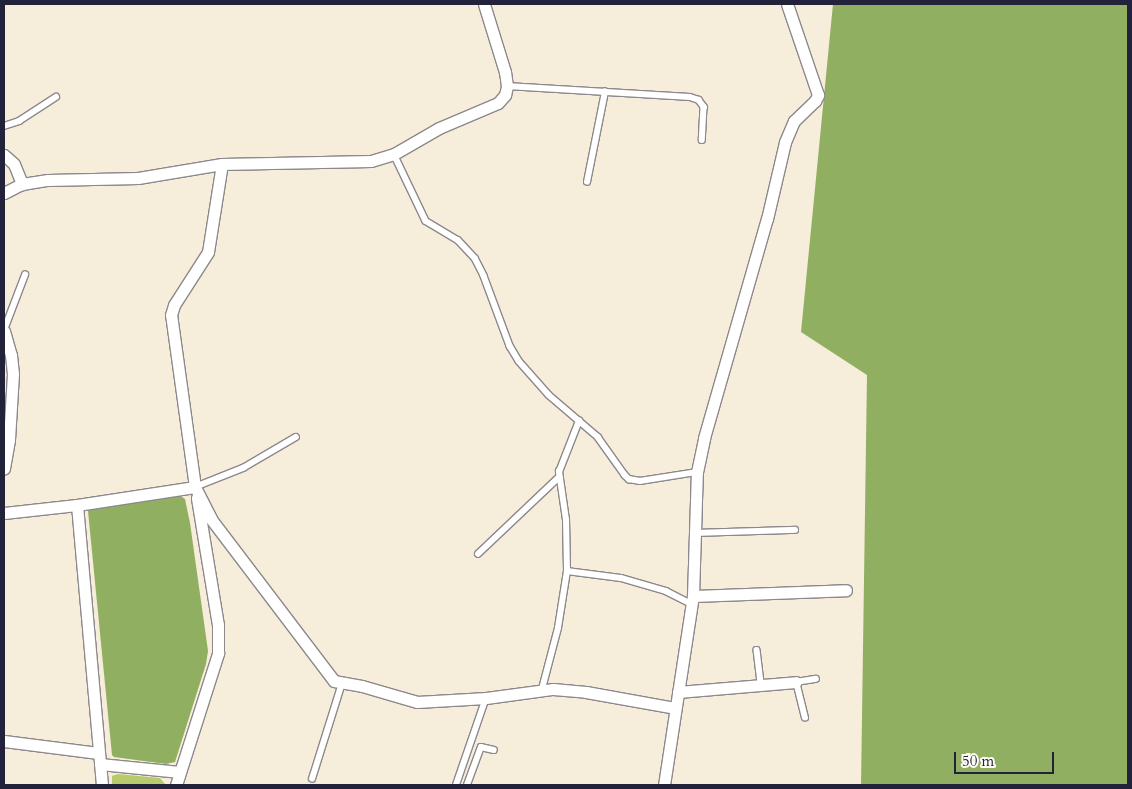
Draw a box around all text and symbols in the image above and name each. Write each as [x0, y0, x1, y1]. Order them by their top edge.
scale bar [957, 742, 1057, 774]
text: 50 m [962, 751, 994, 771]

